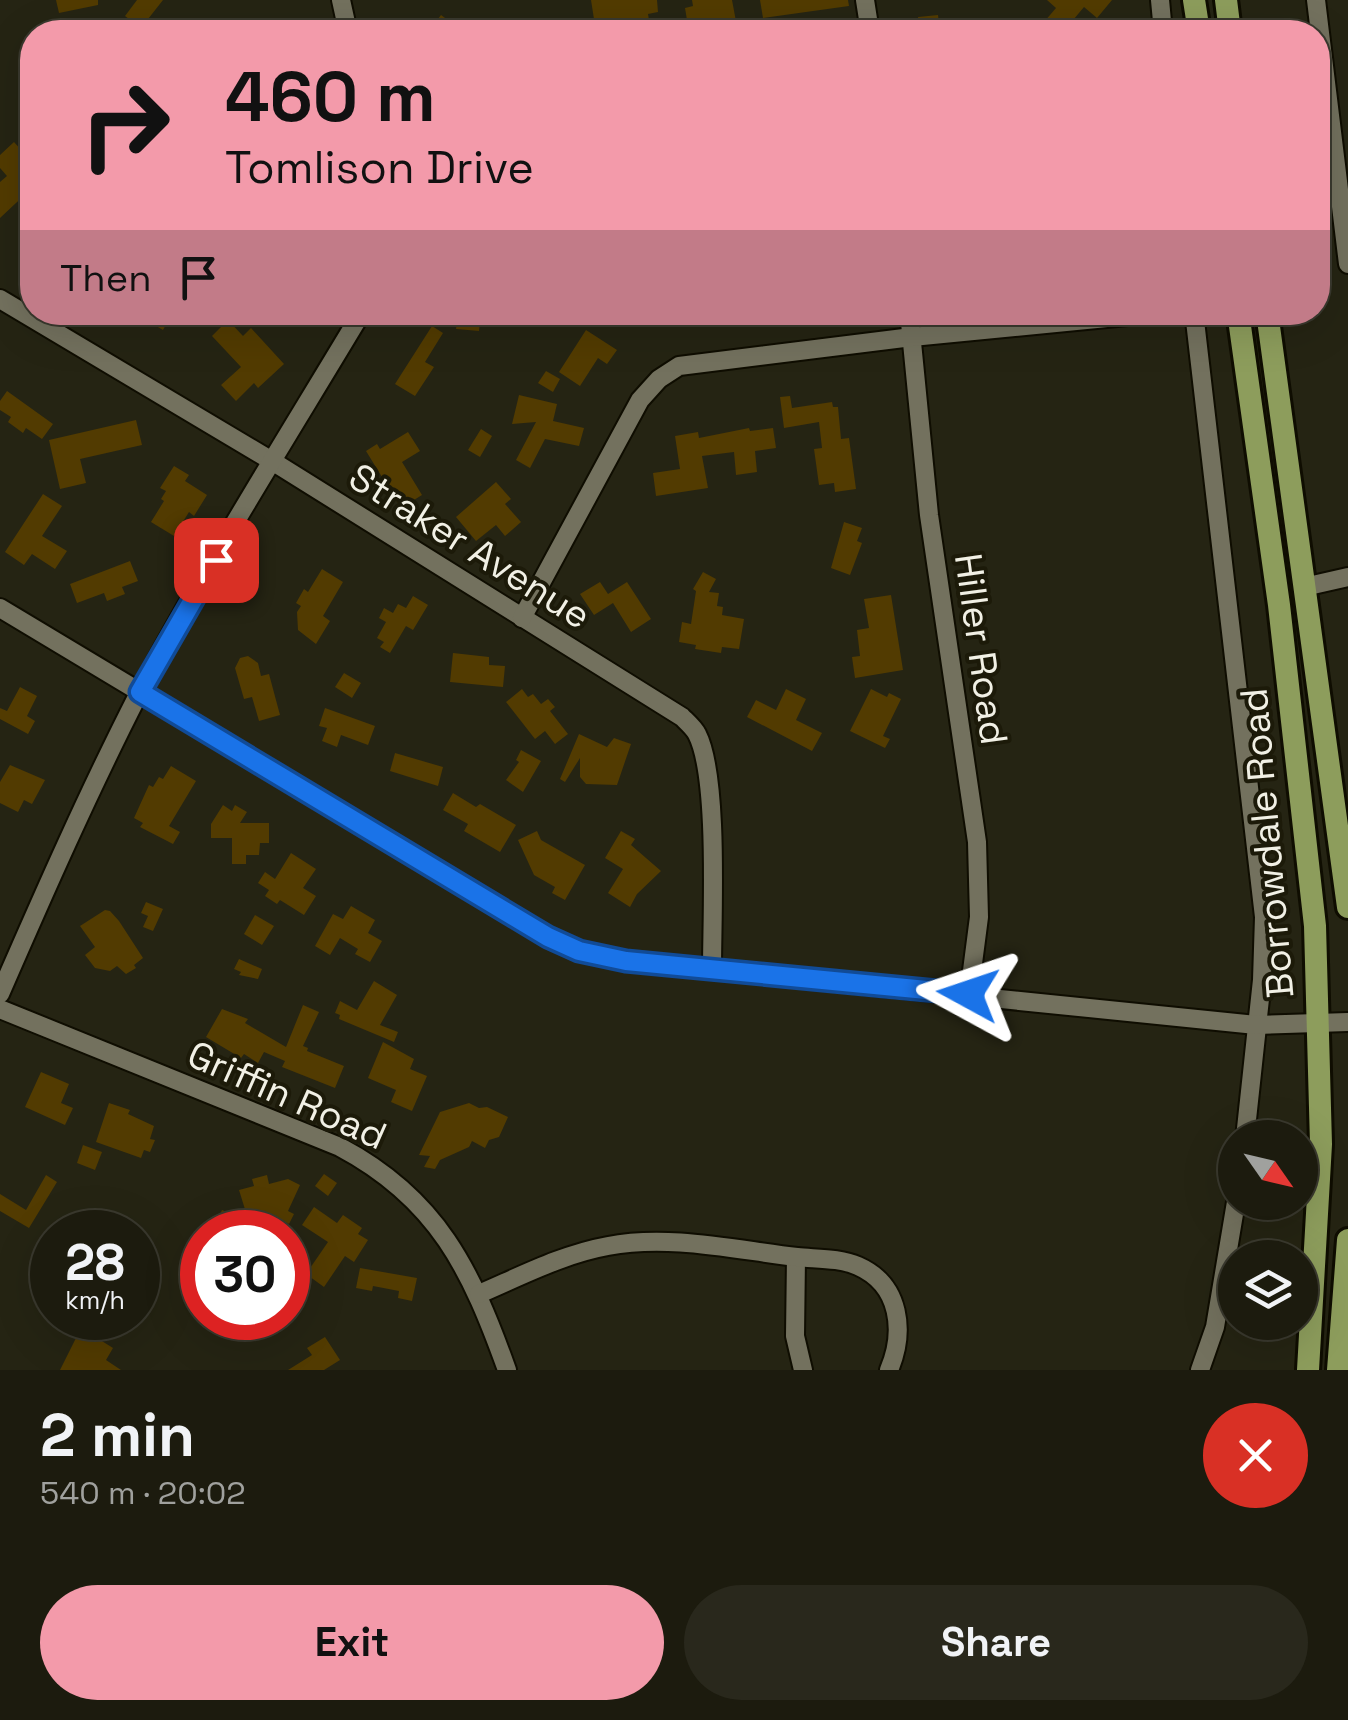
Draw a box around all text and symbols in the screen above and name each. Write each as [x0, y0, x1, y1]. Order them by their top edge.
text: 460 m [225, 52, 436, 141]
icon: right [60, 60, 190, 190]
text: Tomlison Drive [225, 139, 534, 196]
icon: arrive [171, 250, 226, 305]
text: Then [60, 254, 151, 302]
street label: Straker Avenue [340, 453, 600, 639]
pin [174, 518, 259, 603]
icon: arrive [189, 533, 244, 588]
street label: Hiller Road [944, 550, 1018, 748]
street label: Borrowdale Road [1230, 686, 1304, 1000]
position arrow [916, 942, 1020, 1046]
street label: Griffin Road [180, 1030, 394, 1160]
north arrow [1218, 1120, 1318, 1220]
map controls [1218, 1120, 1318, 1340]
speed limit sign: 30 [180, 1210, 310, 1340]
text: 28 [65, 1231, 125, 1295]
button: layers [1218, 1240, 1318, 1340]
text: km/h [65, 1284, 125, 1316]
text: 2 min [40, 1397, 195, 1474]
button: close [1203, 1403, 1308, 1508]
text: 540 m · 20:02 [40, 1473, 246, 1513]
button: Exit [40, 1585, 664, 1700]
button: Share [684, 1585, 1308, 1700]

